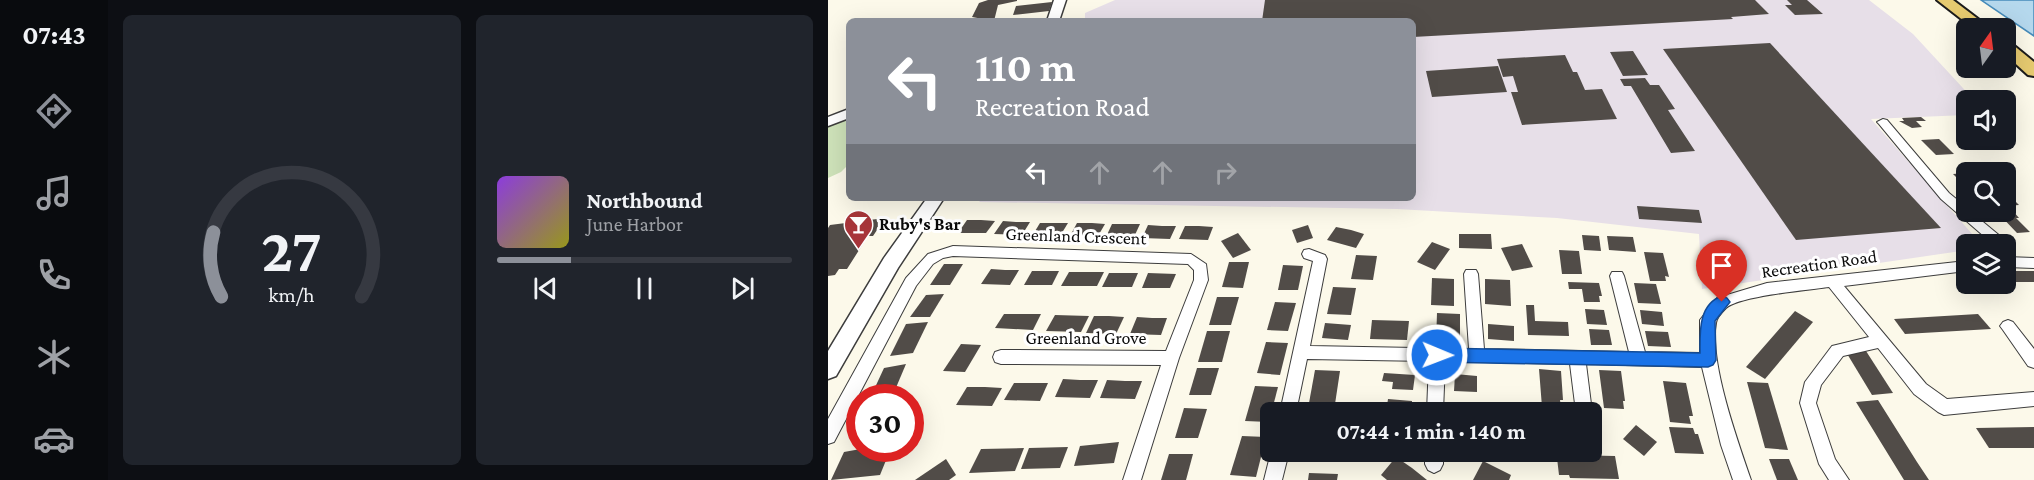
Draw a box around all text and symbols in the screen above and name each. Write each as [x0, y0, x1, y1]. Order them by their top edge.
north arrow [1956, 18, 2016, 78]
map controls [1956, 18, 2016, 294]
text: 07:43 [22, 20, 86, 50]
icon: left [876, 42, 954, 120]
text: 110 m [975, 43, 1076, 90]
icon: directions [33, 90, 75, 132]
button: sound [1956, 90, 2016, 150]
text: Recreation Road [975, 92, 1150, 122]
icon: left [1020, 156, 1053, 189]
icon: ahead [1083, 156, 1116, 189]
icon: ahead [1146, 156, 1179, 189]
icon: right [1209, 156, 1242, 189]
button: search [1956, 162, 2016, 222]
icon: music [33, 172, 75, 214]
text: Northbound [587, 188, 703, 213]
bar icon: Ruby's Bar [842, 208, 874, 250]
text: June Harbor [587, 213, 683, 235]
place label: Ruby's Bar [879, 214, 961, 234]
text: 27 [261, 215, 322, 284]
street label: Greenland Crescent [1005, 224, 1148, 248]
button: layers [1956, 234, 2016, 294]
pin [1696, 240, 1747, 302]
street label: Recreation Road [1760, 246, 1879, 282]
icon: arrive [1705, 249, 1738, 282]
icon: phone [33, 254, 75, 296]
icon: previous [529, 272, 562, 305]
icon: pause [628, 272, 661, 305]
icon: next [726, 272, 759, 305]
text: km/h [269, 283, 315, 307]
position arrow [1405, 323, 1469, 387]
street label: Greenland Grove [1026, 328, 1146, 348]
icon: climate [33, 336, 75, 378]
speed limit sign: 30 [846, 384, 924, 462]
icon: car [33, 418, 75, 460]
text: 07:44 · 1 min · 140 m [1336, 419, 1526, 444]

